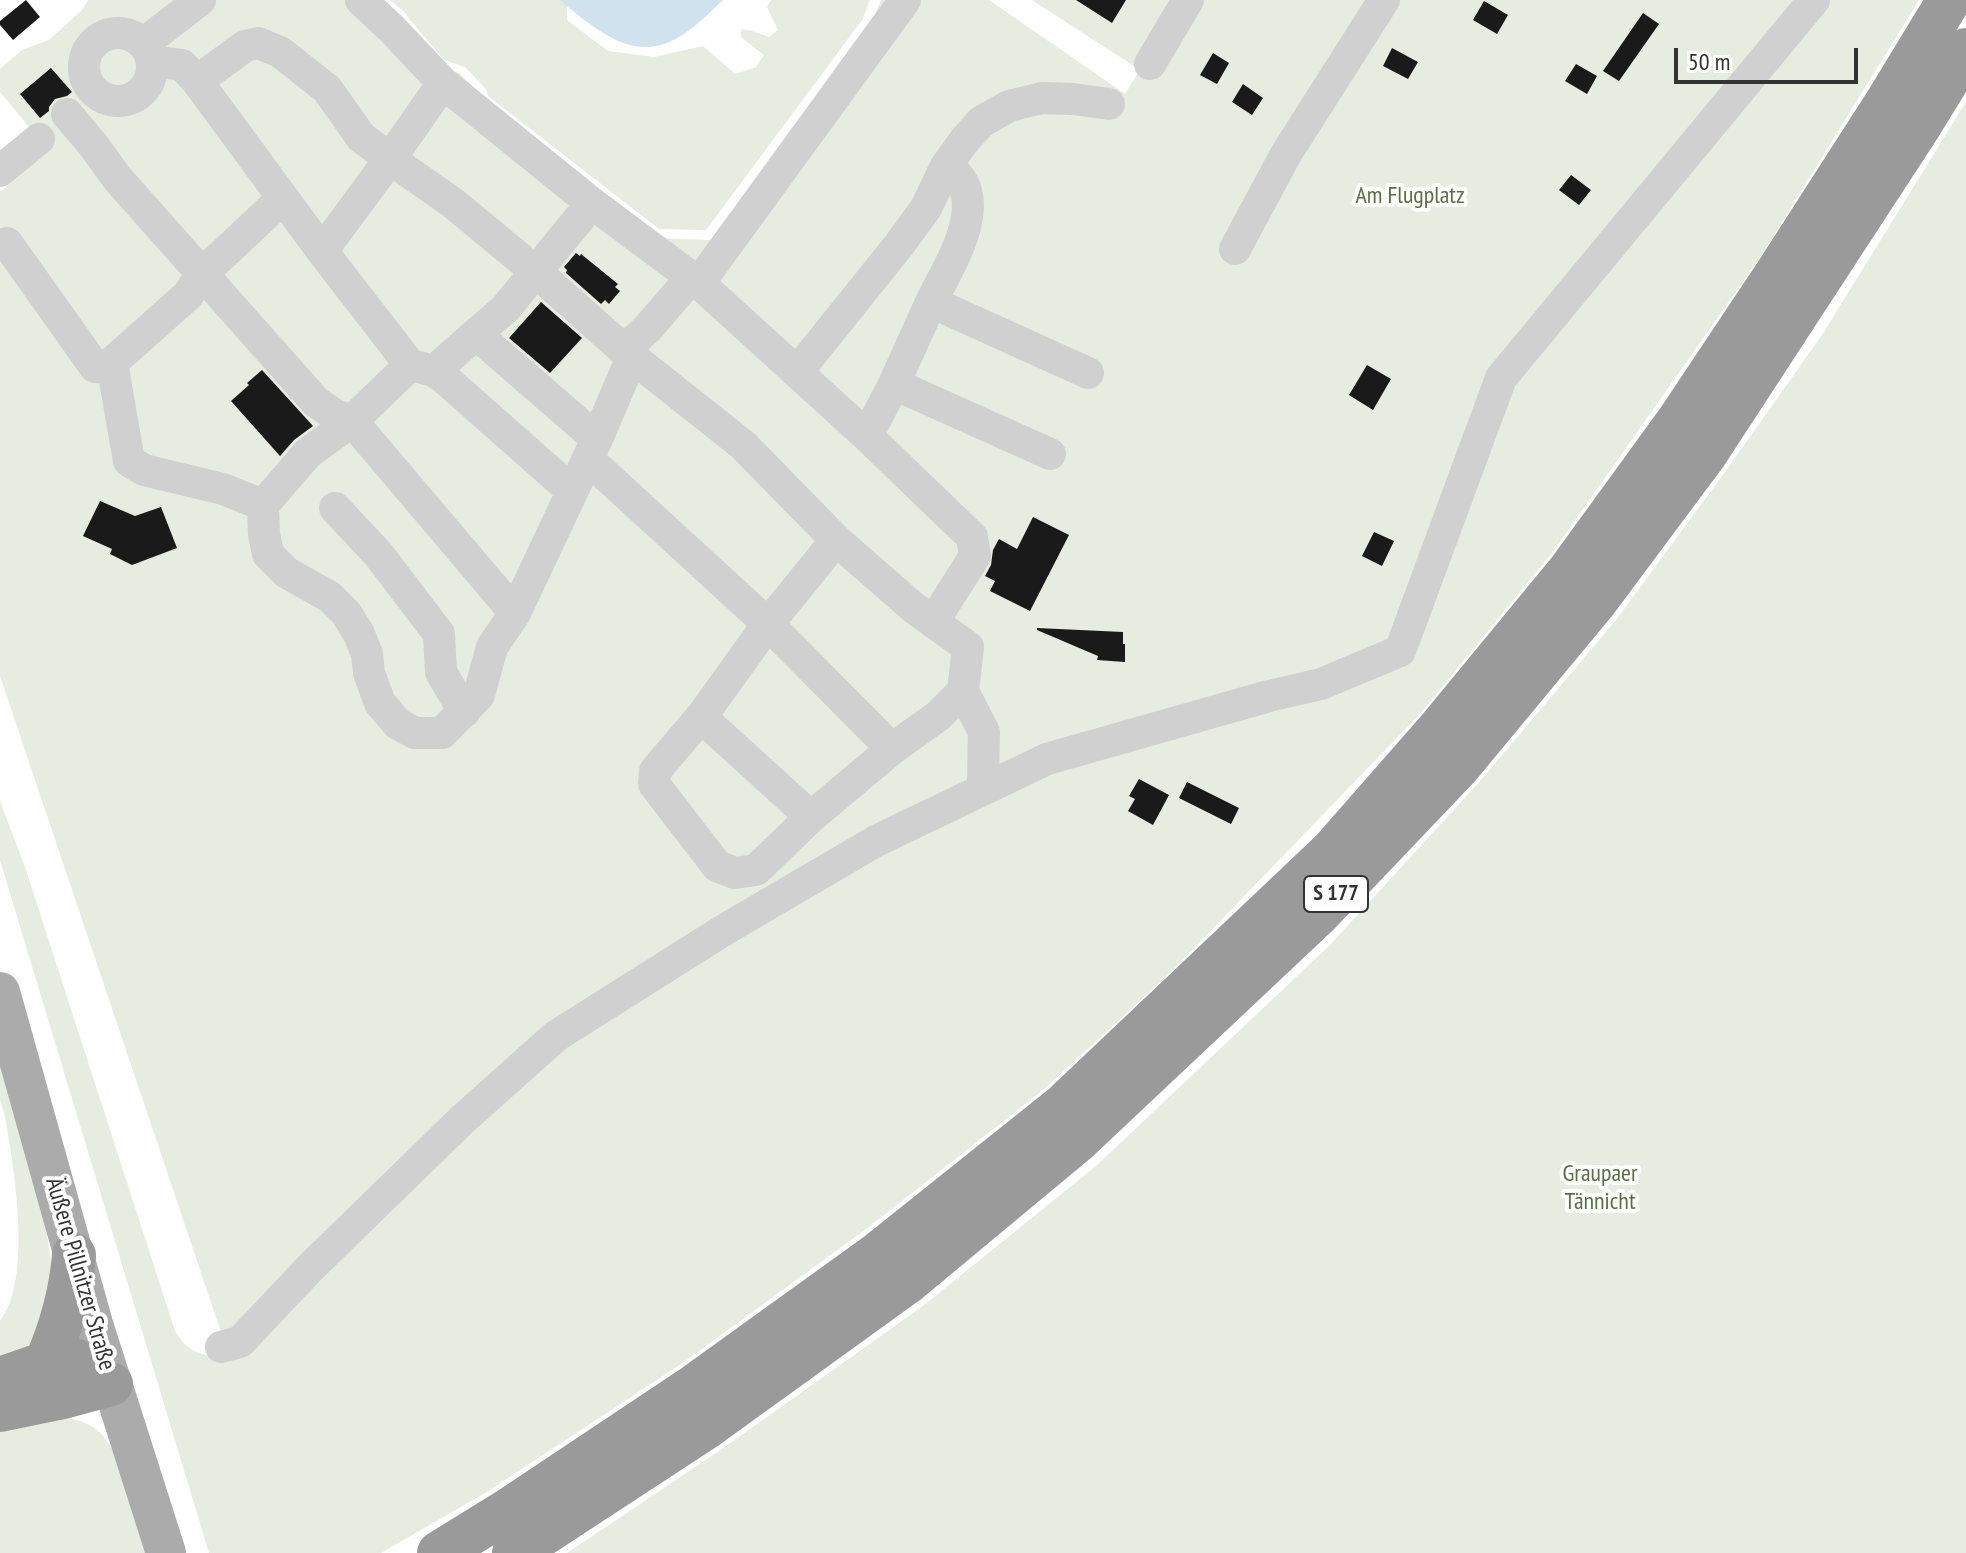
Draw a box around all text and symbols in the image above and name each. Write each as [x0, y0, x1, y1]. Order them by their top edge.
scale bar [1678, 32, 1862, 82]
text: 50 m [1688, 46, 1730, 77]
park label: Am Flugplatz [1355, 182, 1465, 210]
road number: S 177 [1304, 876, 1368, 912]
park label: Graupaer Tännicht [1563, 1160, 1637, 1216]
street label: Äußere Pillnitzer Straße [39, 1174, 121, 1374]

